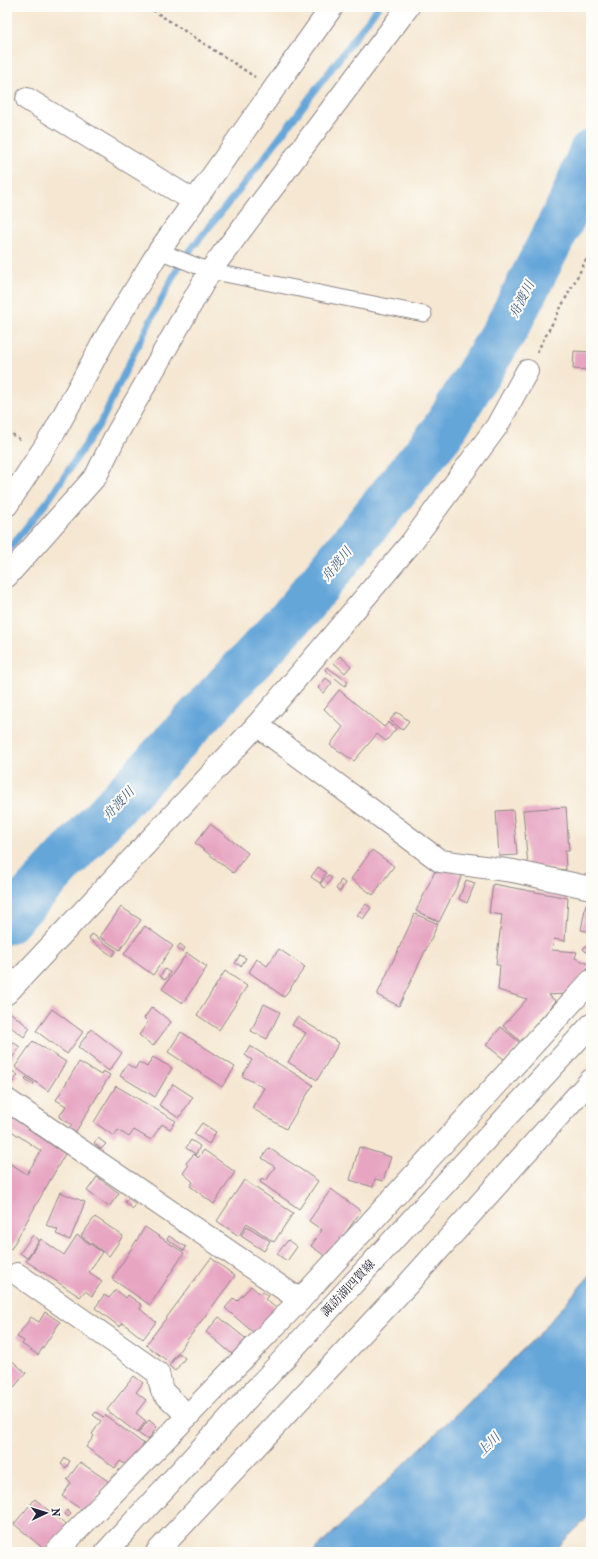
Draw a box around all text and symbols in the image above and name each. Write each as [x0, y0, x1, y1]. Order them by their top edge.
water label: 舟渡川 [506, 277, 538, 320]
water label: 舟渡川 [318, 543, 356, 584]
water label: 舟渡川 [100, 783, 139, 823]
street label: 諏訪湖四賀線 [318, 1257, 378, 1319]
water label: 上川 [474, 1428, 504, 1459]
north arrow [26, 1493, 66, 1533]
text: N [49, 1508, 62, 1518]

